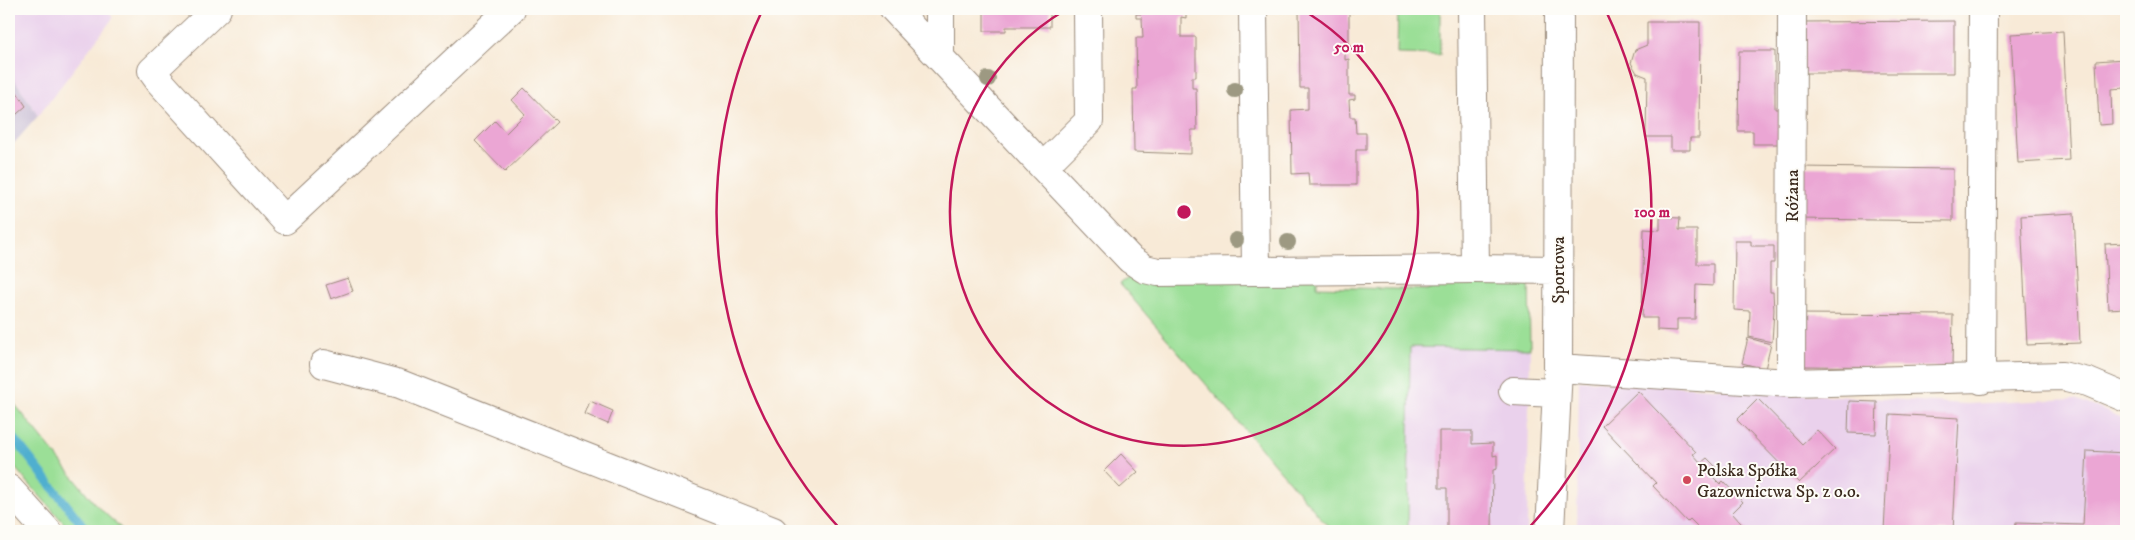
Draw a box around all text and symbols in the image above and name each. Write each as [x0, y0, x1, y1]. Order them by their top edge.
text: 50 m [1333, 38, 1365, 57]
street label: Różana [1782, 169, 1804, 223]
centre of rings [1175, 203, 1193, 221]
text: 100 m [1634, 203, 1671, 222]
street label: Sportowa [1548, 236, 1570, 304]
place label: Polska Spółka Gazownictwa Sp. z o.o. [1697, 460, 1860, 503]
marker: Polska Spółka Gazownictwa Sp. z o.o. [1681, 474, 1693, 486]

